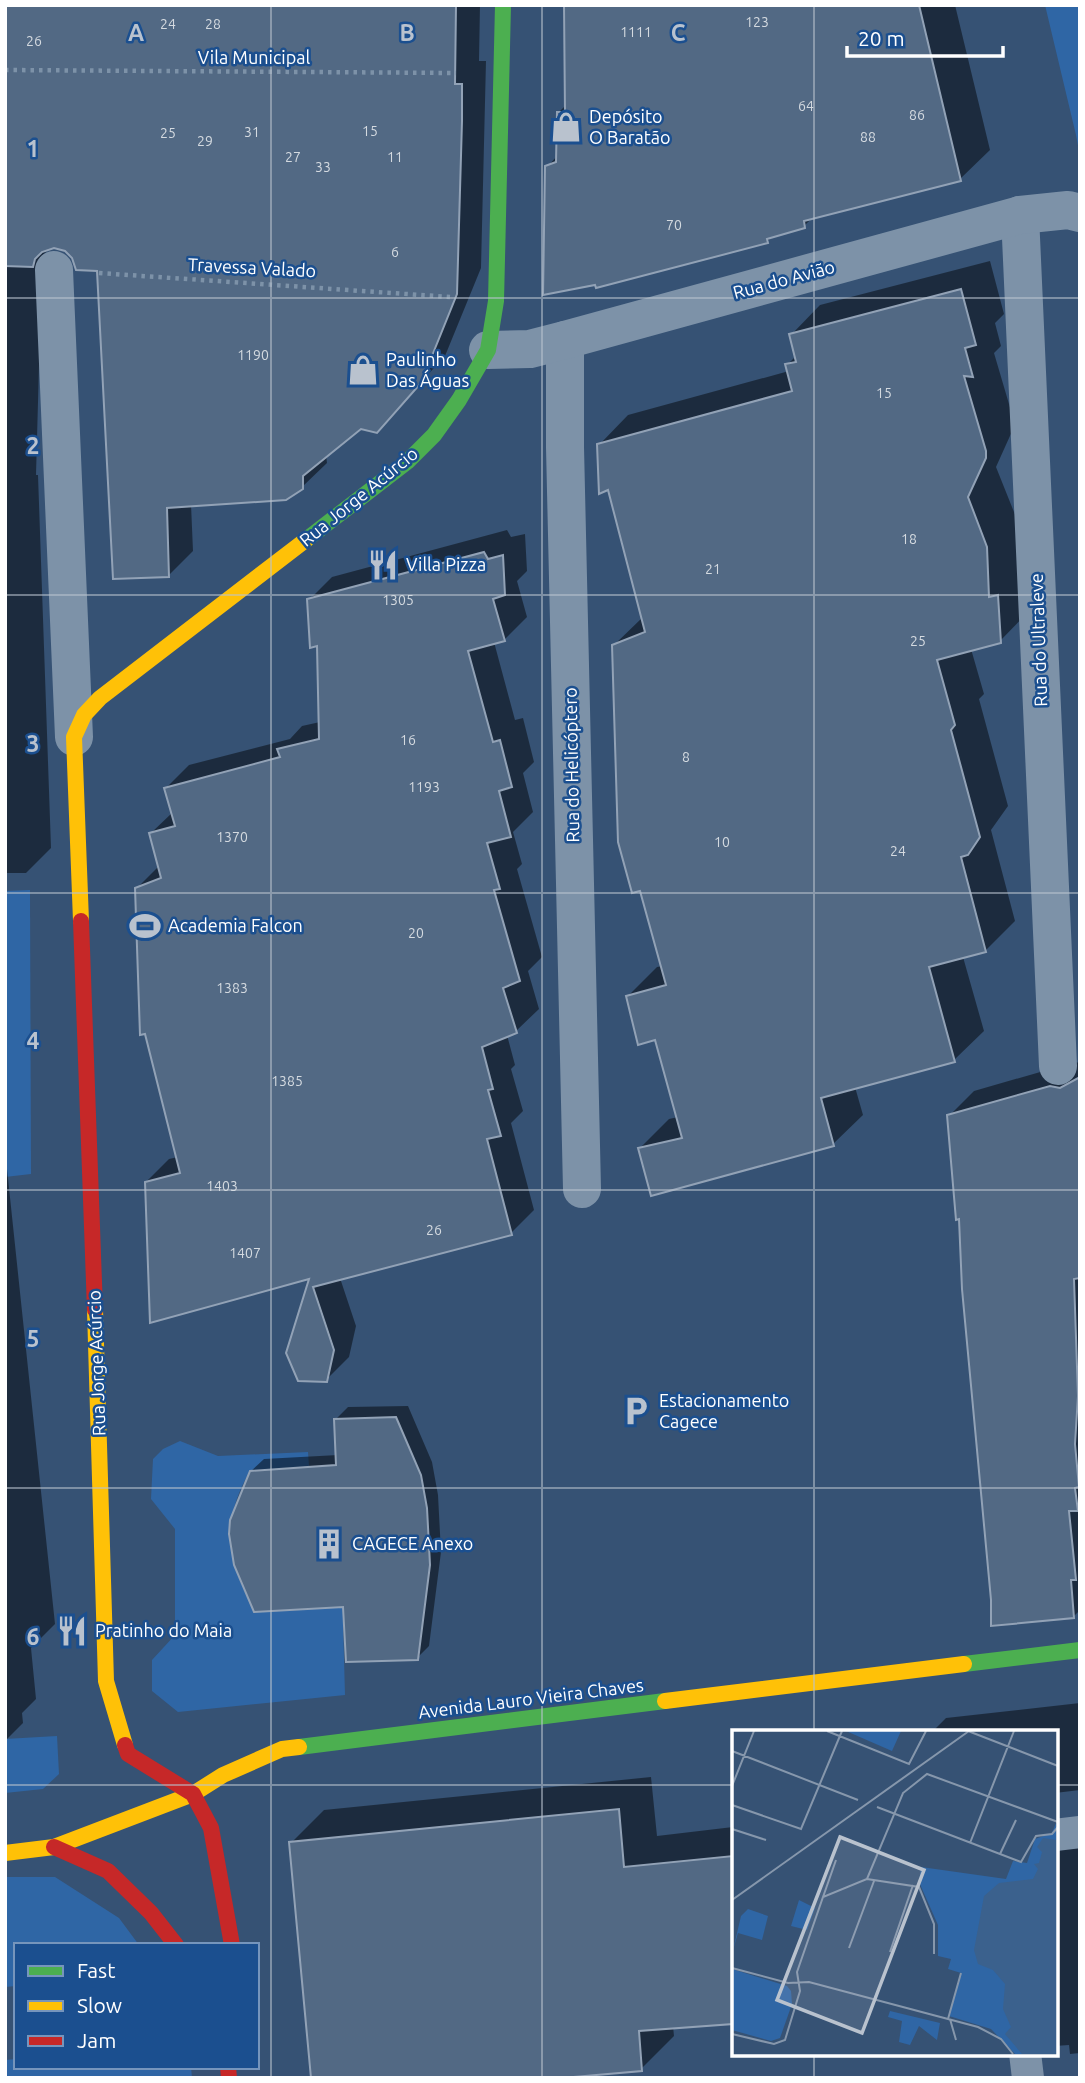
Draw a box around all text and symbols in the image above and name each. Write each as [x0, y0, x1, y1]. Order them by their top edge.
house number: 123 [745, 14, 769, 30]
scale bar [847, 14, 1003, 58]
house number: 24 [160, 16, 176, 32]
house number: 28 [205, 16, 221, 32]
text: A [128, 20, 144, 45]
text: B [399, 20, 415, 45]
text: C [671, 20, 686, 45]
house number: 1111 [620, 24, 652, 40]
text: 20 m [858, 26, 905, 50]
house number: 26 [26, 33, 42, 49]
street label: Vila Municipal [198, 47, 310, 67]
house number: 64 [798, 98, 814, 114]
place label: Depósito O Baratão [589, 106, 671, 147]
house number: 86 [909, 107, 925, 123]
shop icon: Depósito O Baratão [549, 110, 583, 144]
house number: 15 [362, 123, 378, 139]
house number: 31 [244, 124, 260, 140]
house number: 25 [160, 125, 176, 141]
house number: 88 [860, 129, 876, 145]
house number: 29 [197, 133, 213, 149]
text: 1 [27, 136, 39, 161]
house number: 27 [285, 149, 301, 165]
house number: 11 [387, 149, 403, 165]
house number: 33 [315, 159, 331, 175]
house number: 70 [666, 217, 682, 233]
house number: 6 [391, 244, 399, 260]
street label: Travessa Valado [187, 254, 317, 280]
street label: Rua do Avião [731, 256, 837, 302]
house number: 1190 [237, 347, 269, 363]
place label: Paulinho Das Águas [386, 349, 469, 390]
shop icon: Paulinho Das Águas [346, 353, 380, 387]
house number: 15 [876, 385, 892, 401]
text: 2 [27, 433, 39, 458]
street label: Rua Jorge Acúrcio [295, 443, 421, 550]
house number: 18 [901, 531, 917, 547]
restaurant icon: Villa Pizza [366, 548, 400, 582]
place label: Villa Pizza [406, 554, 486, 574]
house number: 21 [705, 561, 721, 577]
street label: Rua do Ultraleve [1026, 573, 1050, 707]
house number: 1305 [382, 592, 414, 608]
house number: 25 [910, 633, 926, 649]
street label: Rua do Helicóptero [560, 687, 582, 843]
text: 3 [27, 731, 39, 756]
house number: 16 [400, 732, 416, 748]
house number: 8 [682, 749, 690, 765]
house number: 1193 [408, 779, 440, 795]
house number: 1370 [216, 829, 248, 845]
house number: 10 [714, 834, 730, 850]
house number: 24 [890, 843, 906, 859]
sports icon: Academia Falcon [128, 909, 162, 943]
place label: Academia Falcon [168, 915, 303, 935]
house number: 20 [408, 925, 424, 941]
house number: 1383 [216, 980, 248, 996]
text: 4 [27, 1028, 40, 1053]
house number: 1385 [271, 1073, 303, 1089]
house number: 1403 [206, 1178, 238, 1194]
house number: 26 [426, 1222, 442, 1238]
house number: 1407 [229, 1245, 261, 1261]
street label: Rua Jorge Acúrcio [83, 1290, 109, 1436]
text: 5 [27, 1326, 39, 1351]
place label: Estacionamento Cagece [659, 1390, 789, 1431]
parking icon: Estacionamento Cagece [619, 1394, 653, 1428]
building icon: CAGECE Anexo [312, 1527, 346, 1561]
place label: CAGECE Anexo [352, 1533, 473, 1553]
restaurant icon: Pratinho do Maia [55, 1614, 89, 1648]
place label: Pratinho do Maia [95, 1620, 232, 1640]
text: 6 [27, 1624, 40, 1649]
street label: Avenida Lauro Vieira Chaves [417, 1674, 645, 1722]
inset map [732, 1730, 1057, 2055]
legend [14, 1943, 259, 2069]
text: Fast [77, 1958, 115, 1982]
text: Slow [77, 1993, 122, 2017]
text: Jam [77, 2028, 116, 2052]

